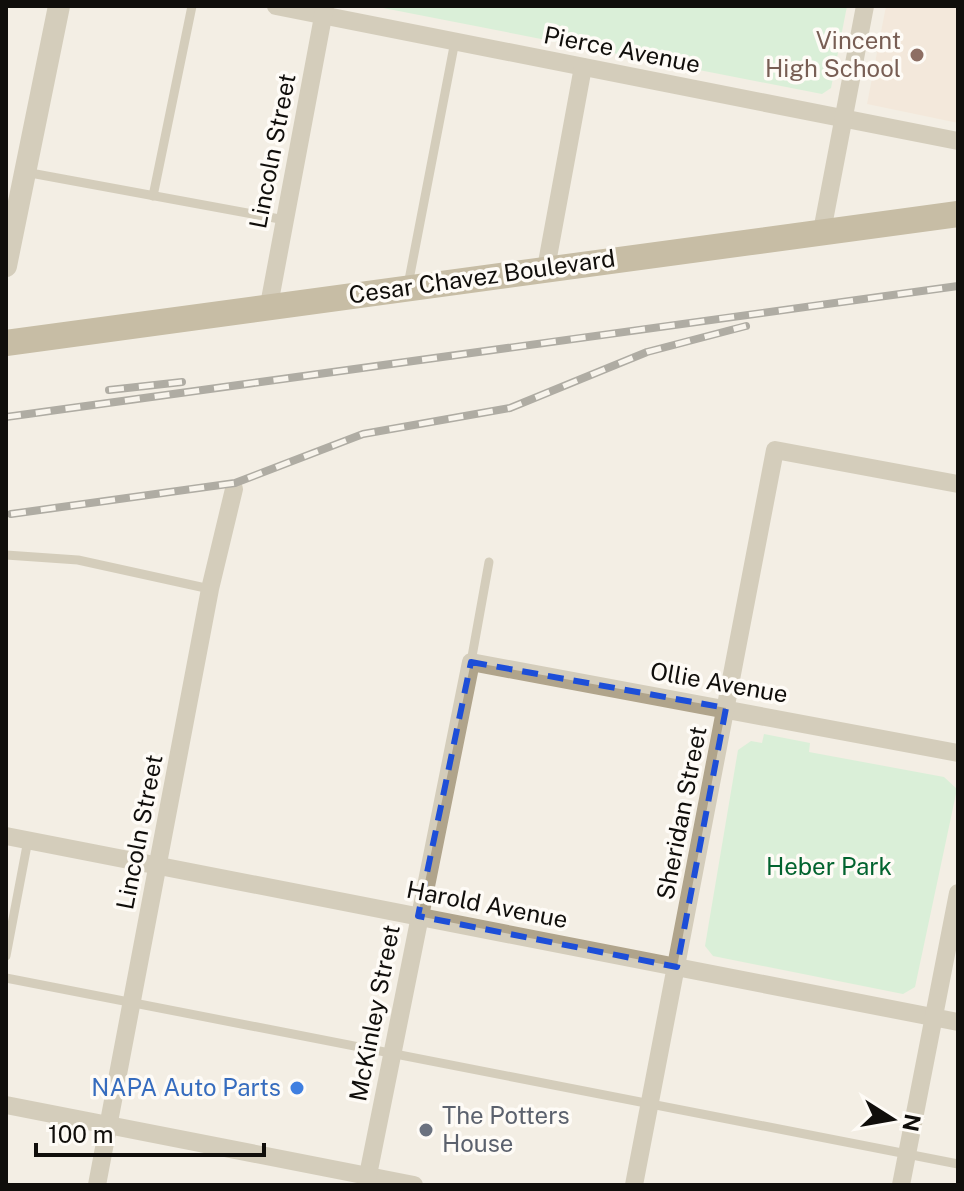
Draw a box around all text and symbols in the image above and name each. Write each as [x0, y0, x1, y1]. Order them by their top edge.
street label: Pierce Avenue [542, 20, 703, 78]
place label: Vincent High School [765, 26, 901, 82]
marker: Vincent High School [908, 46, 926, 64]
street label: Lincoln Street [243, 71, 301, 231]
street label: Cesar Chavez Boulevard [347, 243, 617, 309]
street label: Ollie Avenue [648, 656, 790, 708]
street label: Sheridan Street [650, 724, 712, 902]
street label: Lincoln Street [110, 752, 168, 912]
park label: Heber Park [766, 852, 892, 880]
street label: Harold Avenue [404, 875, 570, 933]
street label: McKinley Street [343, 922, 405, 1103]
place label: NAPA Auto Parts [91, 1073, 281, 1101]
marker: NAPA Auto Parts [288, 1079, 306, 1097]
north arrow [852, 1079, 932, 1159]
place label: The Potters House [442, 1101, 570, 1157]
scale bar [36, 1107, 264, 1157]
text: N [897, 1112, 926, 1134]
text: 100 m [48, 1120, 114, 1148]
marker: The Potters House [417, 1121, 435, 1139]

